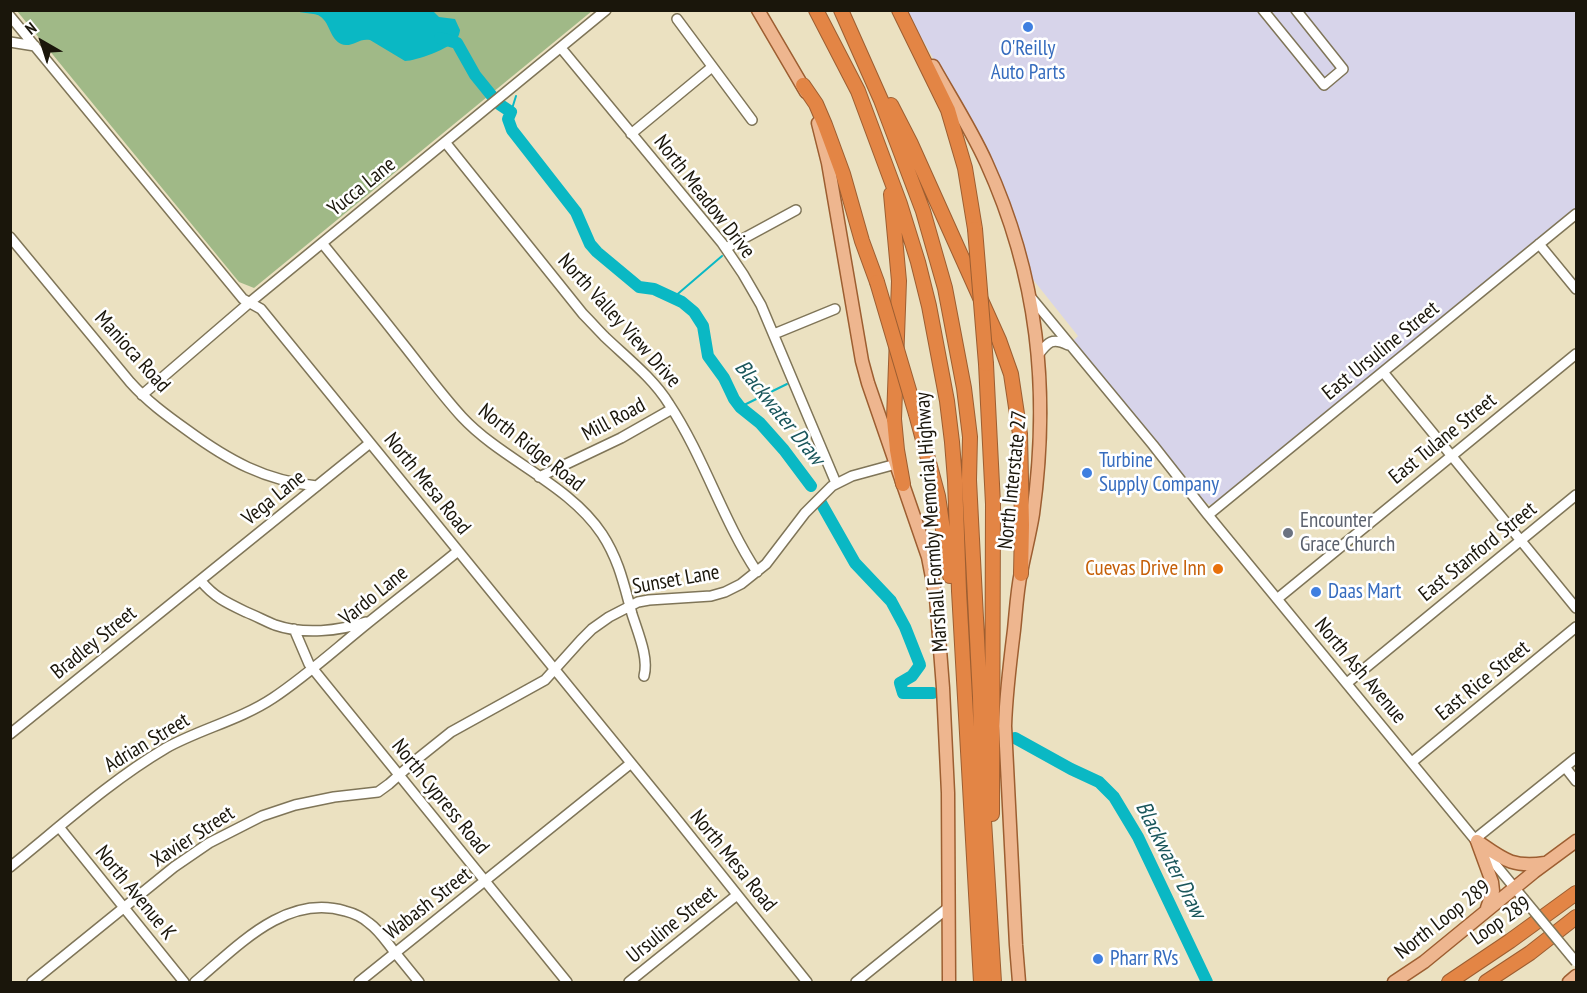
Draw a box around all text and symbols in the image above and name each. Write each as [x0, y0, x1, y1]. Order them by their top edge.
north arrow [12, 12, 72, 72]
text: N [21, 18, 40, 39]
marker: O'Reilly Auto Parts [1021, 20, 1035, 34]
place label: O'Reilly Auto Parts [991, 36, 1065, 86]
street label: North Meadow Drive [648, 130, 760, 264]
street label: Yucca Lane [323, 152, 401, 222]
street label: North Valley View Drive [552, 249, 686, 393]
street label: East Ursuline Street [1318, 296, 1444, 406]
street label: Manioca Road [89, 306, 175, 398]
water label: Blackwater Draw [729, 355, 829, 471]
street label: East Tulane Street [1384, 388, 1502, 490]
street label: Marshall Formby Memorial Highway [910, 391, 954, 653]
street label: Mill Road [578, 393, 650, 447]
street label: North Ridge Road [473, 399, 589, 497]
street label: North Interstate 27 [993, 409, 1033, 551]
street label: North Mesa Road [378, 428, 476, 540]
place label: Turbine Supply Company [1099, 448, 1219, 498]
street label: Vega Lane [237, 465, 311, 531]
marker: Turbine Supply Company [1080, 466, 1094, 480]
street label: East Stanford Street [1414, 497, 1542, 607]
place label: Encounter Grace Church [1300, 508, 1395, 558]
marker: Encounter Grace Church [1281, 526, 1295, 540]
place label: Cuevas Drive Inn [1085, 556, 1206, 582]
street label: Sunset Lane [630, 560, 722, 600]
street label: Vardo Lane [335, 561, 413, 631]
marker: Cuevas Drive Inn [1211, 562, 1225, 576]
place label: Daas Mart [1328, 579, 1401, 605]
marker: Daas Mart [1309, 585, 1323, 599]
street label: Bradley Street [46, 601, 142, 685]
street label: North Ash Avenue [1309, 613, 1411, 729]
street label: East Rice Street [1431, 636, 1535, 726]
street label: Adrian Street [100, 708, 194, 778]
street label: North Cypress Road [386, 734, 494, 860]
water label: Blackwater Draw [1129, 797, 1211, 923]
street label: Xavier Street [147, 801, 239, 873]
street label: North Mesa Road [684, 805, 782, 917]
street label: North Avenue K [89, 841, 181, 945]
street label: Wabash Street [379, 862, 477, 946]
street label: North Loop 289 [1390, 875, 1496, 965]
street label: Ursuline Street [622, 881, 722, 969]
street label: Loop 289 [1466, 891, 1536, 951]
place label: Pharr RVs [1110, 946, 1178, 972]
marker: Pharr RVs [1091, 952, 1105, 966]

